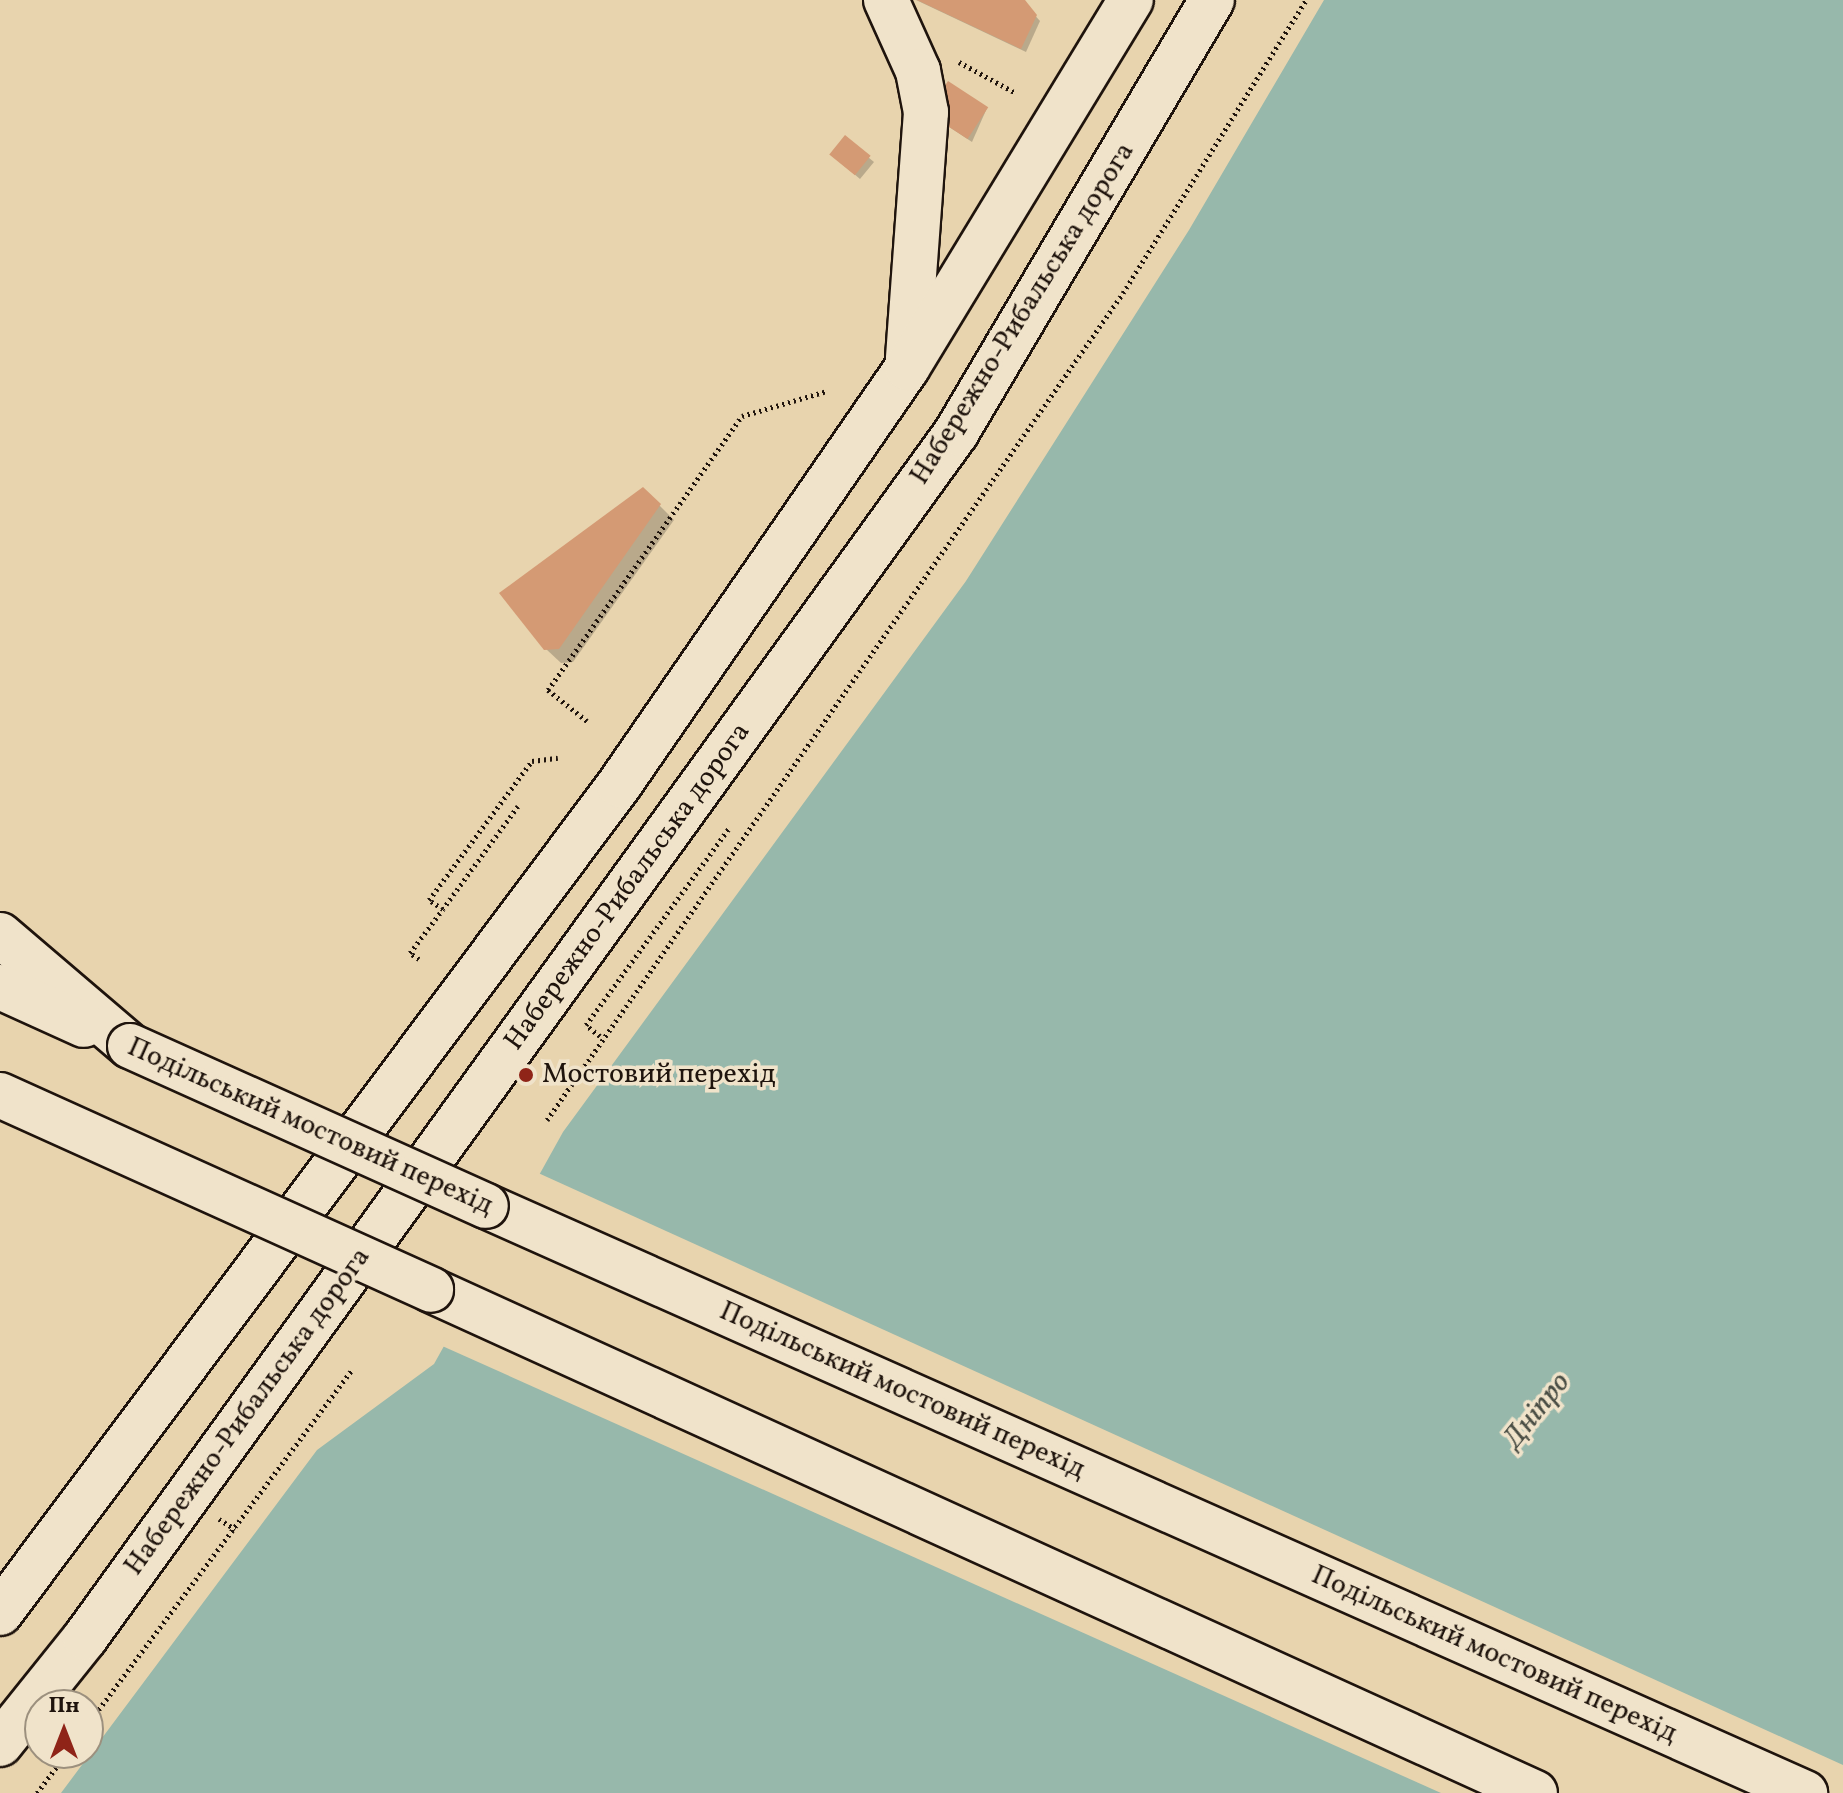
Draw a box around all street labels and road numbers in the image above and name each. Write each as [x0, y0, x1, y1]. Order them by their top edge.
street label: Набережно-Рибальська дорога [904, 137, 1142, 491]
street label: Набережно-Рибальська дорога [498, 717, 758, 1057]
street label: Подільський мостовий перехід [122, 1031, 498, 1223]
street label: Набережно-Рибальська дорога [118, 1242, 378, 1582]
street label: Подільський мостовий перехід [714, 1295, 1090, 1487]
street label: Подільський мостовий перехід [1306, 1559, 1682, 1751]

